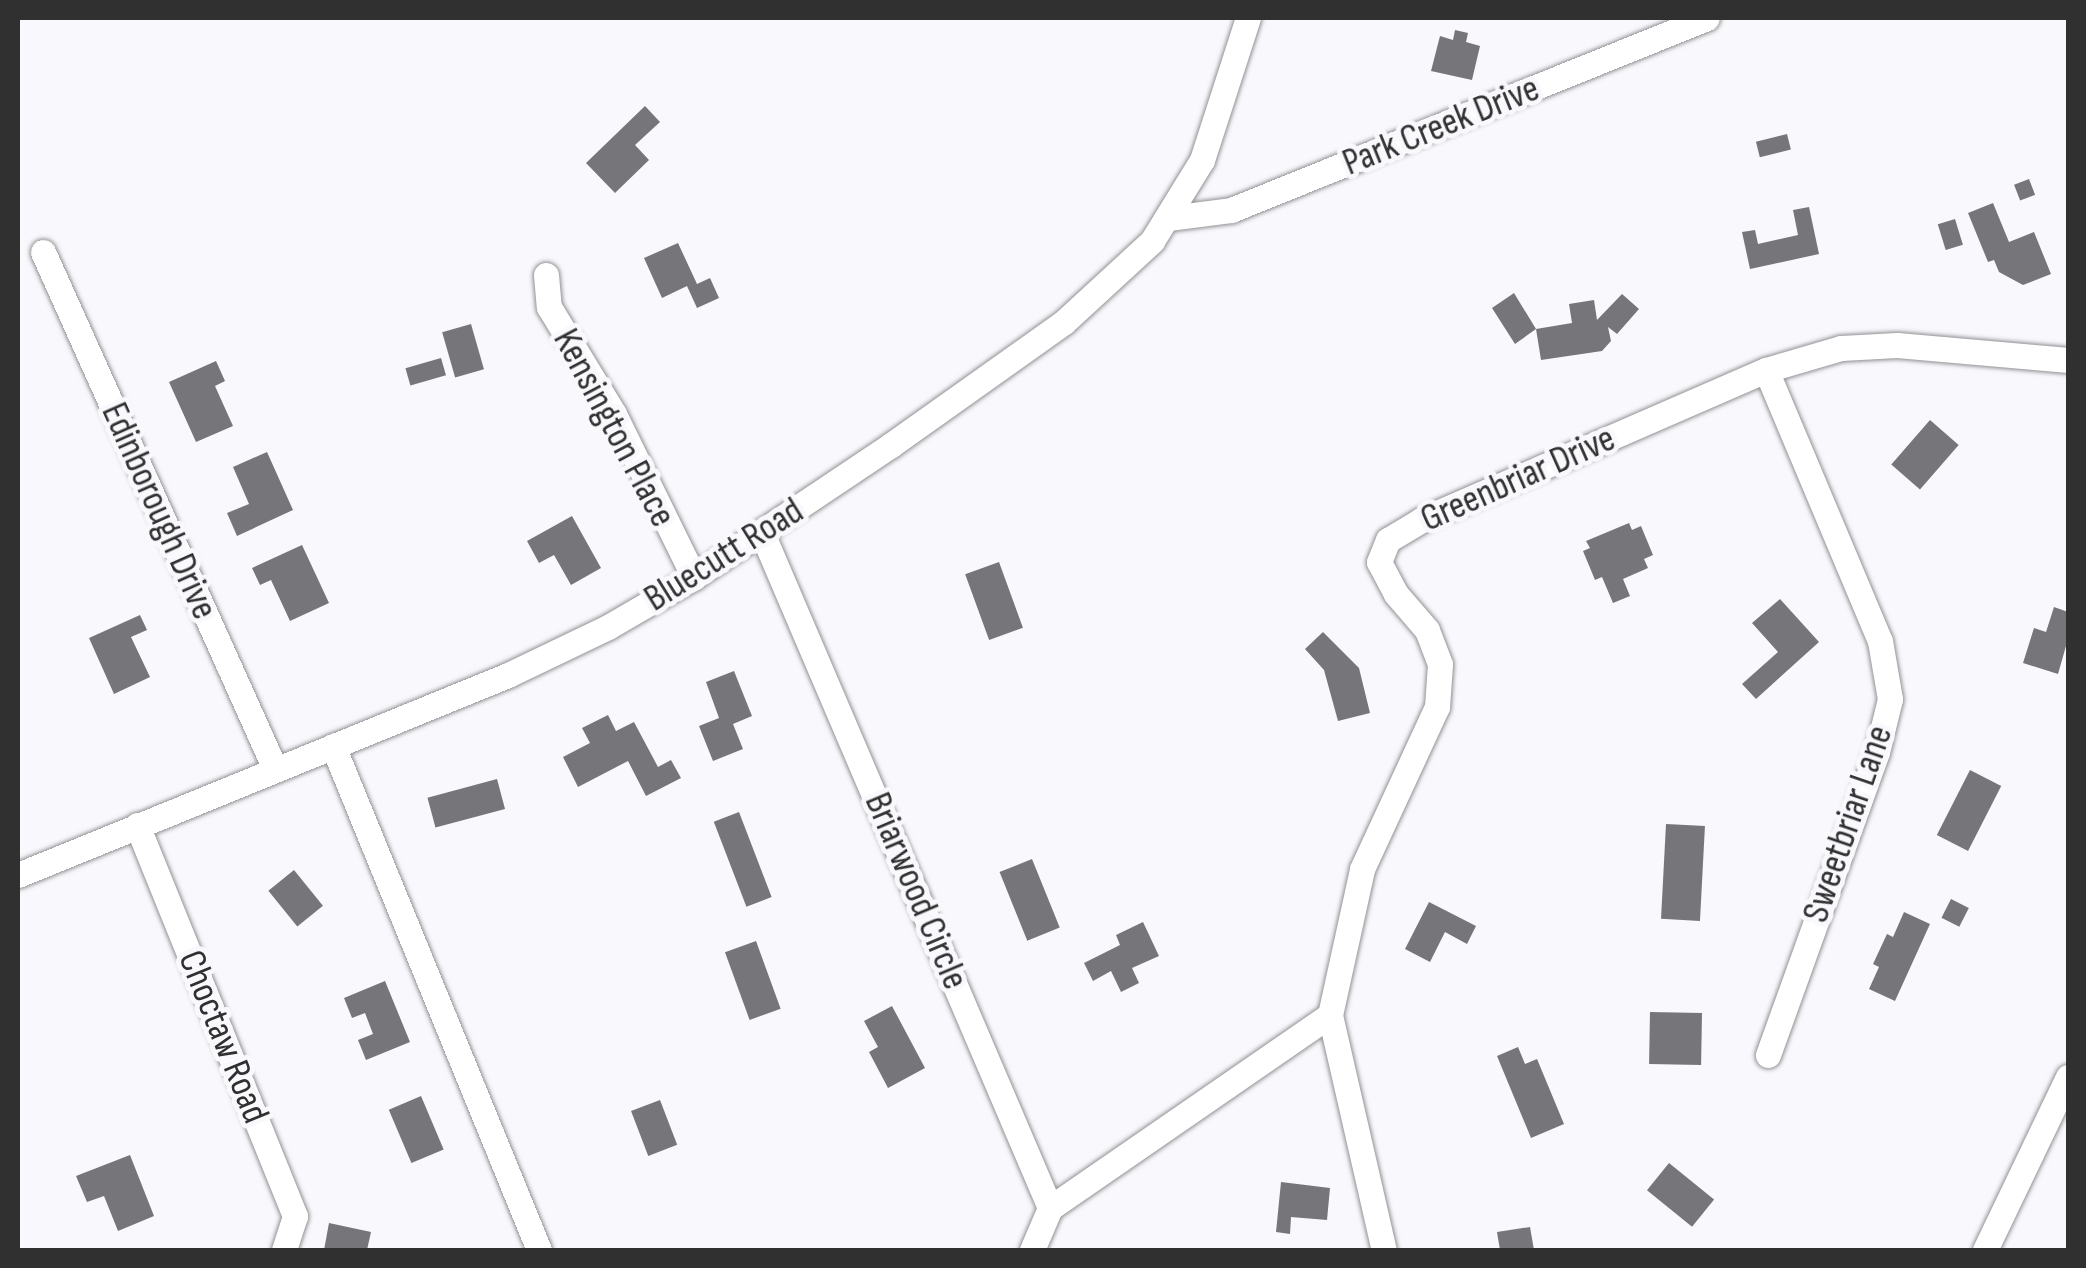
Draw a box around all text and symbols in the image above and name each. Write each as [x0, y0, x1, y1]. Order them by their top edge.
street label: Park Creek Drive [1336, 66, 1546, 186]
street label: Kensington Place [543, 321, 685, 535]
street label: Edinborough Drive [91, 396, 227, 626]
street label: Greenbriar Drive [1414, 416, 1622, 542]
street label: Bluecutt Road [636, 488, 812, 622]
street label: Sweetbriar Lane [1793, 720, 1903, 928]
street label: Briarwood Circle [854, 786, 978, 996]
street label: Choctaw Road [168, 944, 278, 1130]

